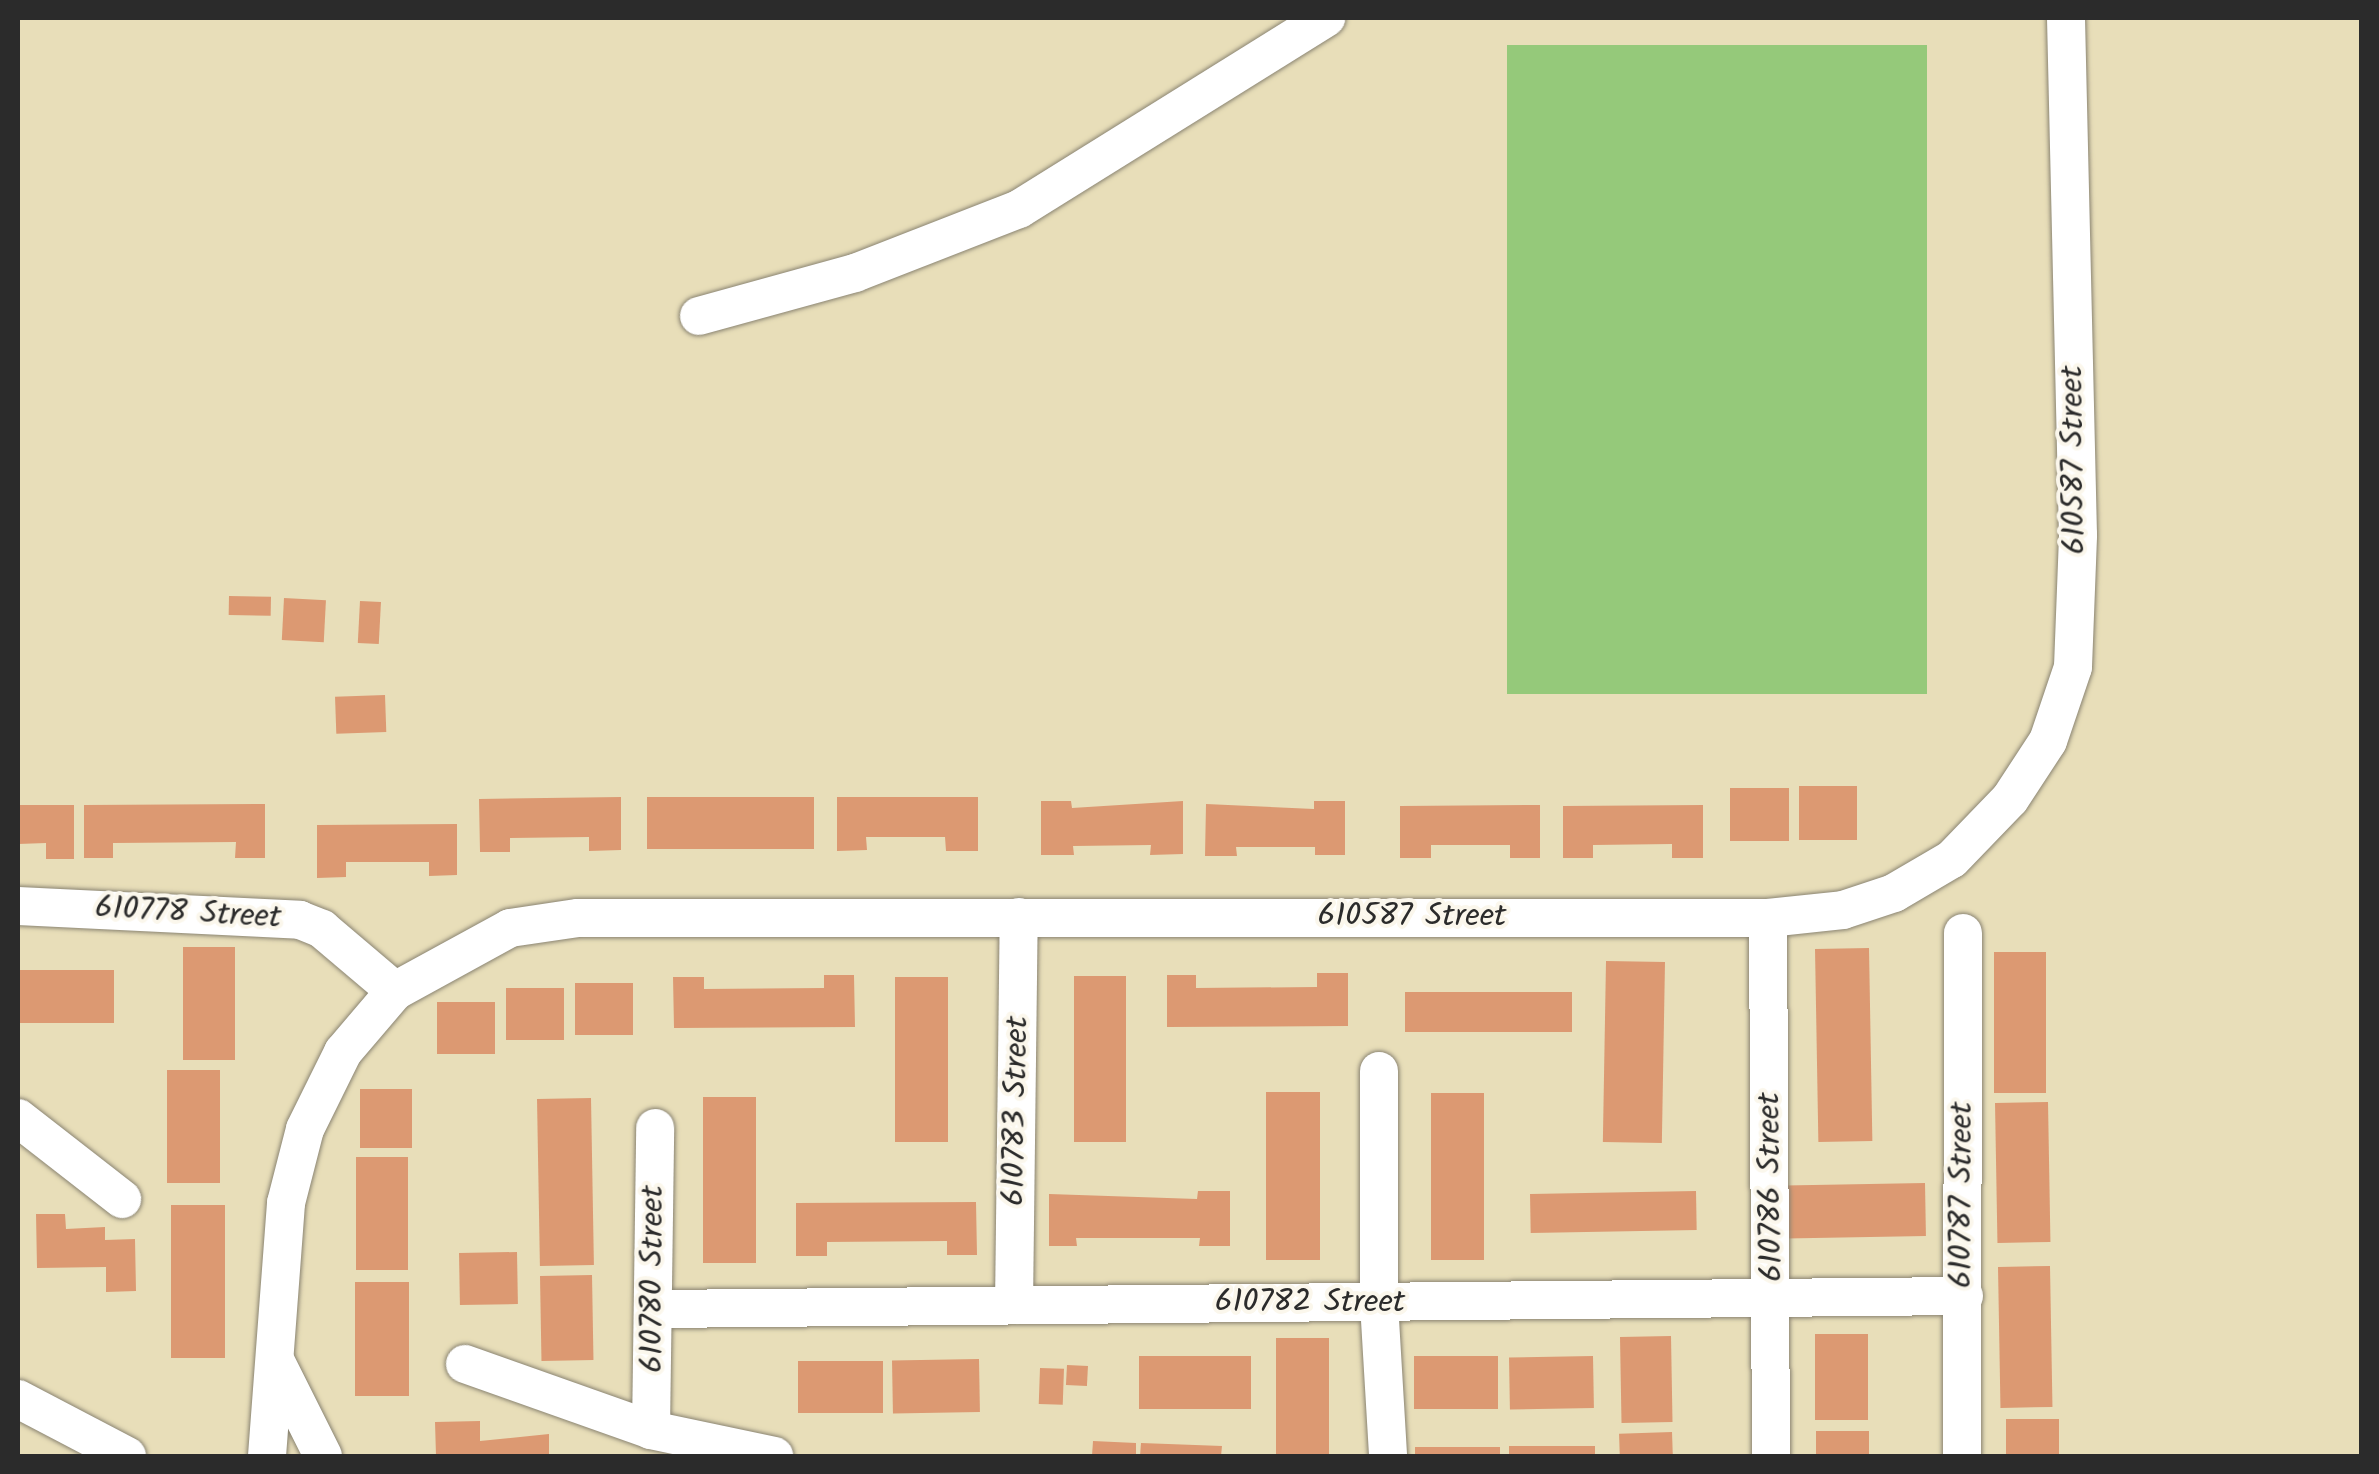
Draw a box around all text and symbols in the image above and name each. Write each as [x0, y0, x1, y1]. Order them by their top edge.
street label: 610587 Street [2054, 365, 2096, 555]
street label: 610778 Street [94, 890, 282, 938]
street label: 610587 Street [1317, 898, 1507, 936]
street label: 610783 Street [996, 1016, 1038, 1206]
street label: 610786 Street [1751, 1092, 1793, 1282]
street label: 610787 Street [1944, 1102, 1982, 1288]
street label: 610780 Street [635, 1185, 673, 1373]
street label: 610782 Street [1215, 1284, 1405, 1322]

